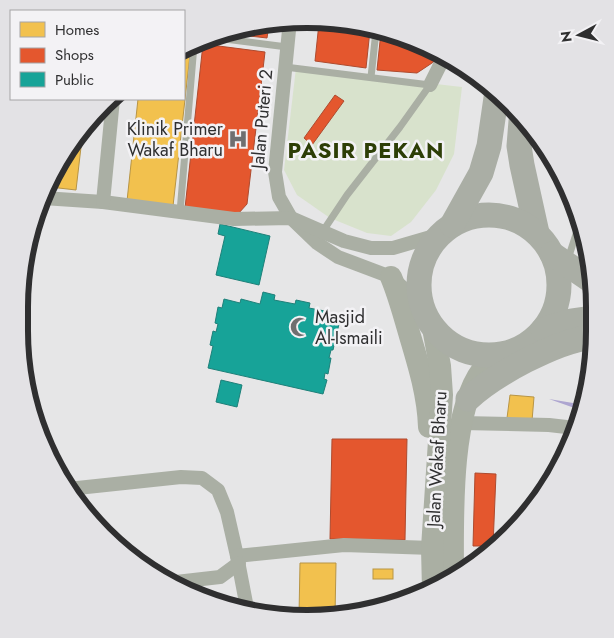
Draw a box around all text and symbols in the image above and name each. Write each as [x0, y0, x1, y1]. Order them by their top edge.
legend [10, 10, 185, 100]
north arrow [554, 10, 604, 60]
text: Homes [55, 19, 99, 41]
text: N [555, 30, 577, 43]
text: Shops [55, 44, 94, 66]
street label: Jalan Puteri 2 [245, 68, 279, 172]
text: Public [55, 69, 94, 91]
place label: Klinik Primer Wakaf Bharu [127, 116, 224, 163]
hospital icon: Klinik Primer Wakaf Bharu [227, 128, 249, 150]
district label: PASIR PEKAN [288, 134, 444, 166]
place label: Masjid Al-Ismaili [315, 304, 383, 351]
mosque icon: Masjid Al-Ismaili [289, 316, 311, 338]
street label: Jalan Wakaf Bharu [420, 390, 454, 530]

